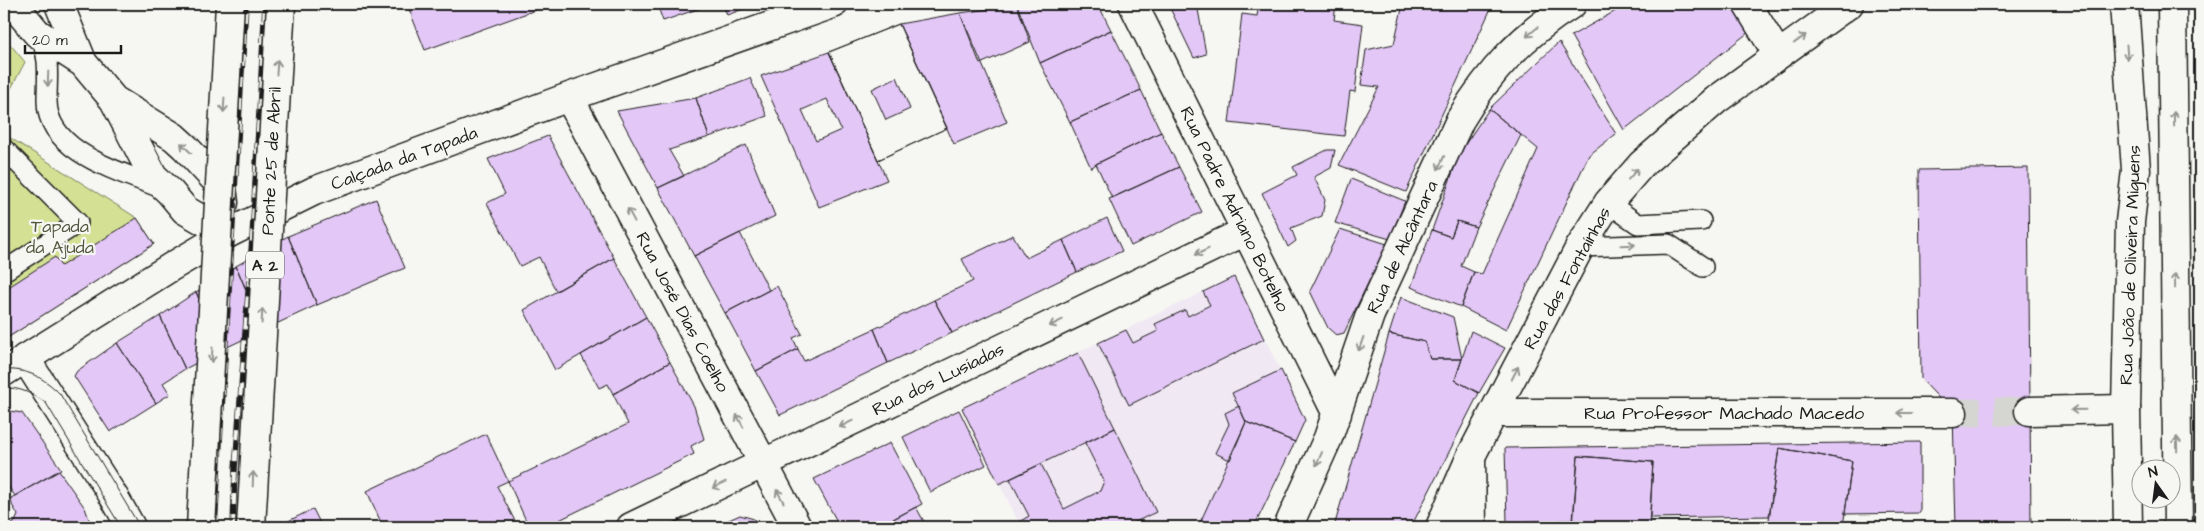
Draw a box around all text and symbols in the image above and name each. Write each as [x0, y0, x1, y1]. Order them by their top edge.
scale bar [25, 22, 121, 54]
one-way arrow [1526, 26, 1539, 37]
text: 20 m [32, 30, 68, 51]
one-way arrow [1793, 34, 1807, 44]
one-way arrow [2123, 44, 2132, 60]
one-way arrow [272, 59, 281, 75]
one-way arrow [43, 71, 52, 87]
street label: Ponte 25 de Abril [255, 86, 288, 236]
one-way arrow [219, 96, 229, 113]
street label: Rua Padre Adriano Botelho [1174, 102, 1295, 316]
one-way arrow [2169, 111, 2178, 127]
street label: Calçada da Tapada [327, 120, 481, 197]
one-way arrow [179, 142, 192, 154]
street label: Rua João de Oliveira Miguens [2114, 145, 2148, 386]
one-way arrow [1435, 155, 1445, 170]
one-way arrow [1627, 168, 1639, 181]
street label: Rua de Alcântara [1361, 177, 1444, 318]
street label: Rua das Fontaínhas [1518, 202, 1617, 354]
one-way arrow [626, 208, 635, 223]
park label: Tapada da Ajuda [26, 214, 94, 260]
street label: Rua José Dias Coelho [630, 228, 735, 397]
one-way arrow [1620, 240, 1636, 250]
one-way arrow [1195, 248, 1210, 257]
road number: A 2 [246, 252, 284, 278]
one-way arrow [2171, 273, 2180, 289]
one-way arrow [257, 309, 266, 325]
one-way arrow [1048, 318, 1063, 328]
one-way arrow [1355, 336, 1365, 352]
street label: Rua dos Lusíadas [868, 337, 1008, 422]
one-way arrow [207, 346, 216, 362]
one-way arrow [1510, 366, 1520, 381]
street label: Rua Professor Machado Macedo [1584, 401, 1864, 426]
one-way arrow [2070, 406, 2086, 415]
one-way arrow [1897, 408, 1913, 418]
one-way arrow [735, 413, 745, 428]
one-way arrow [839, 419, 854, 429]
one-way arrow [2172, 436, 2182, 452]
one-way arrow [1313, 451, 1323, 466]
north arrow [2132, 458, 2182, 508]
text: N [2146, 462, 2160, 483]
one-way arrow [248, 471, 257, 487]
one-way arrow [711, 480, 726, 490]
one-way arrow [775, 488, 785, 503]

